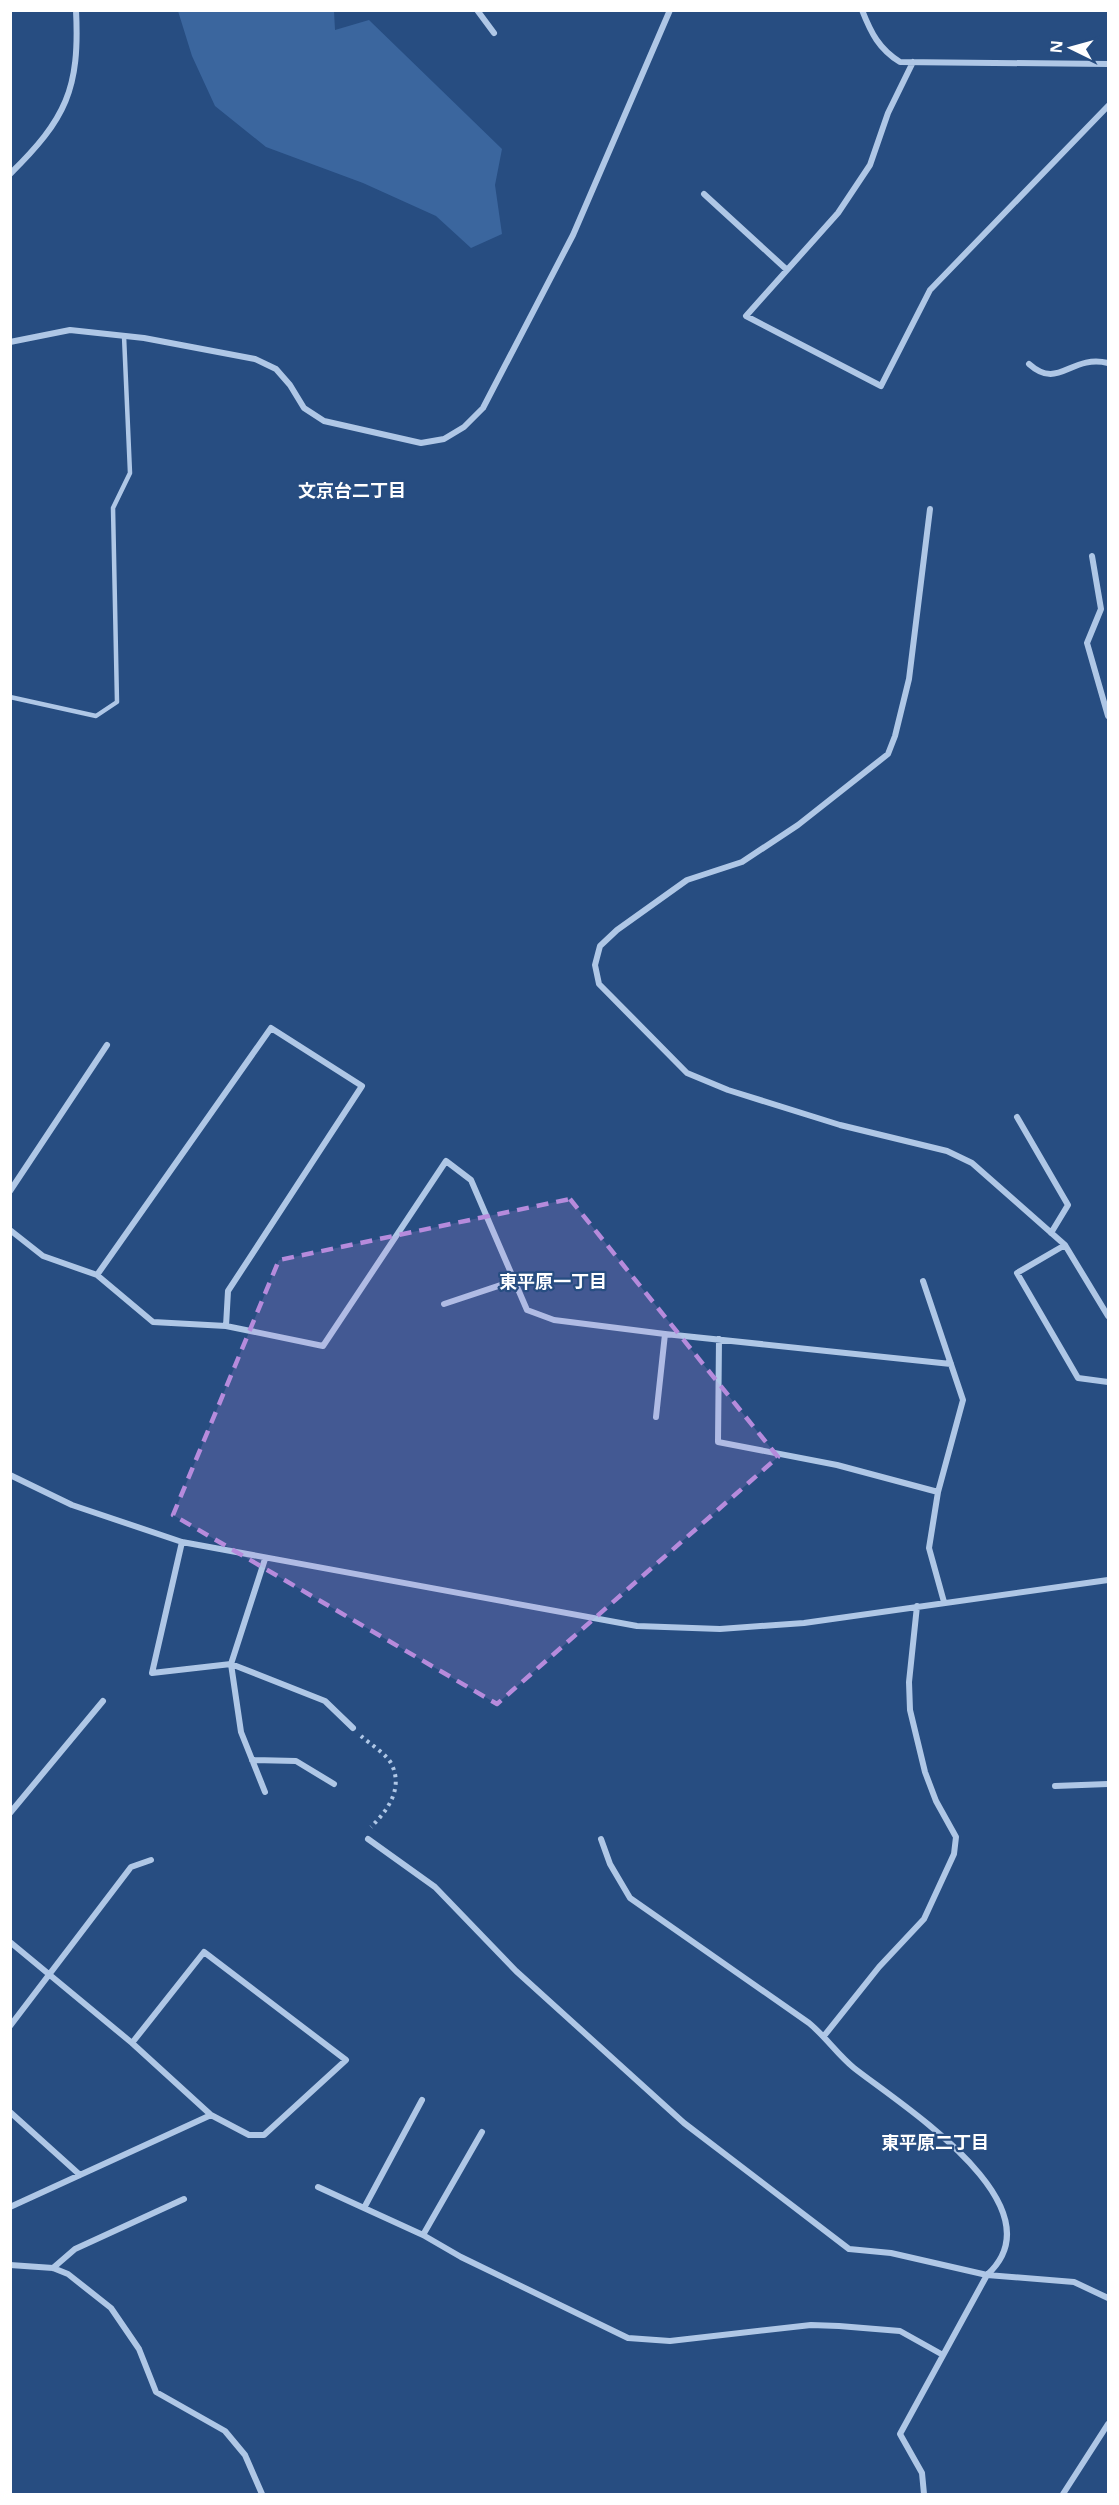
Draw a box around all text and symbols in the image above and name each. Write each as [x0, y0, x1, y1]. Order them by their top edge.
north arrow [1041, 18, 1101, 78]
text: N [1045, 39, 1068, 54]
district label: 文京台二丁目 [298, 478, 406, 502]
district label: 東平原一丁目 [499, 1269, 607, 1293]
district label: 東平原二丁目 [881, 2130, 989, 2154]

